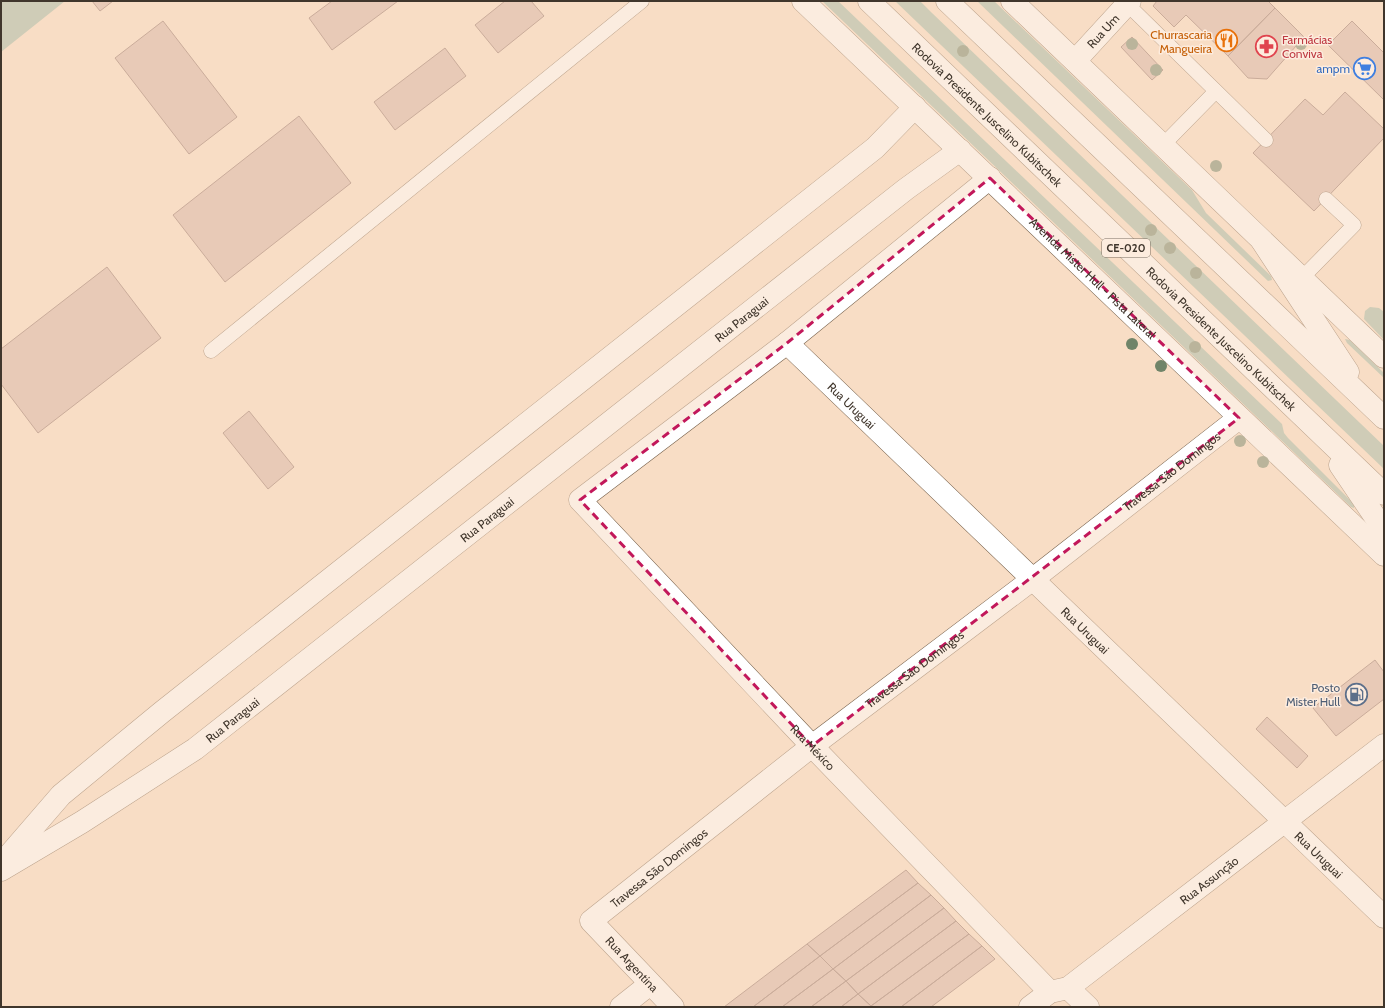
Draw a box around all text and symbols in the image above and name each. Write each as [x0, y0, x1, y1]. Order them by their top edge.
street label: Rua Um [1083, 11, 1122, 51]
place label: Churrascaria Mangueira [1150, 27, 1212, 56]
restaurant icon: Churrascaria Mangueira [1214, 28, 1240, 54]
place label: Farmácias Conviva [1282, 32, 1332, 61]
pharmacy icon: Farmácias Conviva [1253, 33, 1279, 59]
street label: Rodovia Presidente Juscelino Kubitschek [909, 39, 1066, 190]
supermarket icon: ampm [1352, 55, 1378, 81]
place label: ampm [1317, 61, 1350, 76]
street label: Avenida Mister Hull - Pista Lateral [1027, 214, 1160, 342]
road number: CE-020 [1102, 239, 1150, 257]
street label: Rodovia Presidente Juscelino Kubitschek [1143, 263, 1300, 414]
street label: Rua Paraguai [711, 293, 771, 345]
street label: Rua Uruguai [825, 379, 879, 432]
street label: Travessa São Domingos [1119, 428, 1223, 514]
street label: Rua Paraguai [457, 493, 517, 545]
street label: Rua Uruguai [1058, 603, 1113, 656]
street label: Travessa São Domingos [862, 627, 967, 711]
place label: Posto Mister Hull [1286, 680, 1340, 709]
fuel station icon: Posto Mister Hull [1343, 681, 1369, 707]
street label: Rua Paraguai [202, 694, 262, 746]
street label: Rua México [788, 721, 839, 773]
street label: Travessa São Domingos [607, 824, 710, 911]
street label: Rua Uruguai [1292, 828, 1346, 881]
street label: Rua Assunção [1176, 852, 1241, 907]
street label: Rua Argentina [602, 933, 662, 995]

